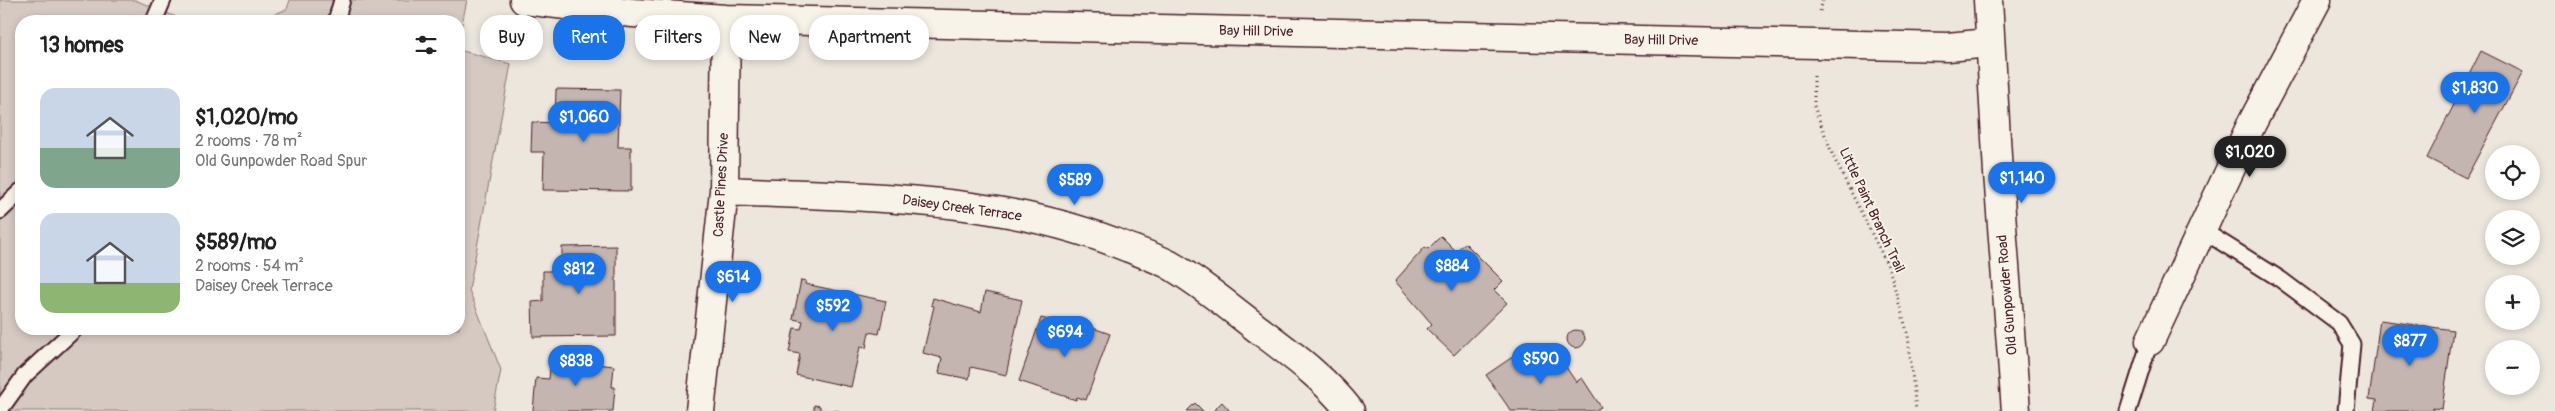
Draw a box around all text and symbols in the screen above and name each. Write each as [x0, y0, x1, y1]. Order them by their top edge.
chip: Buy [480, 15, 543, 60]
chip: Rent [553, 15, 625, 60]
chip: Filters [635, 15, 720, 60]
chip: New [730, 15, 799, 60]
chip: Apartment [809, 15, 929, 60]
street label: Bay Hill Drive [1219, 22, 1293, 40]
icon: filters [412, 31, 440, 59]
street label: Bay Hill Drive [1624, 31, 1698, 49]
text: 13 homes [40, 32, 123, 59]
pin: $1,830 [2434, 72, 2516, 114]
text: $1,830 [2452, 78, 2498, 98]
pin: $1,060 [543, 100, 625, 143]
text: $1,020/mo [195, 104, 298, 131]
text: $1,060 [559, 107, 609, 127]
icon: home [80, 108, 140, 168]
text: 2 rooms · 78 m² [195, 131, 302, 151]
street label: Castle Pines Drive [710, 132, 732, 238]
pin: $1,020 [2209, 136, 2291, 178]
text: $1,020 [2225, 142, 2275, 162]
street label: Little Paint Branch Trail [1836, 145, 1908, 275]
map controls [2485, 145, 2540, 395]
button: locate [2485, 145, 2540, 200]
text: Old Gunpowder Road Spur [195, 151, 367, 171]
pin: $1,140 [1981, 162, 2063, 204]
pin: $589 [1045, 164, 1105, 206]
text: $1,140 [1999, 168, 2045, 188]
text: $589 [1058, 170, 1092, 190]
street label: Daisey Creek Terrace [901, 191, 1023, 225]
button: layers [2485, 210, 2540, 265]
text: $589/mo [195, 229, 277, 256]
icon: home [80, 233, 140, 293]
street label: Old Gunpowder Road [1993, 234, 2021, 356]
pin: $884 [1422, 250, 1482, 292]
pin: $812 [549, 252, 609, 295]
text: 2 rooms · 54 m² [195, 256, 304, 276]
text: $884 [1435, 256, 1469, 276]
text: $812 [563, 259, 595, 279]
pin: $614 [703, 260, 763, 303]
text: $614 [716, 267, 750, 287]
button: + [2485, 275, 2540, 330]
text: Daisey Creek Terrace [195, 276, 333, 296]
pin: $592 [803, 290, 863, 332]
text: $592 [816, 296, 850, 316]
pin: $694 [1035, 316, 1095, 358]
text: $694 [1047, 322, 1083, 342]
pin: $877 [2380, 324, 2440, 367]
text: $877 [2393, 331, 2427, 351]
button: − [2485, 340, 2540, 395]
pin: $590 [1511, 342, 1571, 385]
pin: $838 [546, 344, 606, 387]
text: $590 [1523, 349, 1559, 369]
text: $838 [559, 351, 593, 371]

